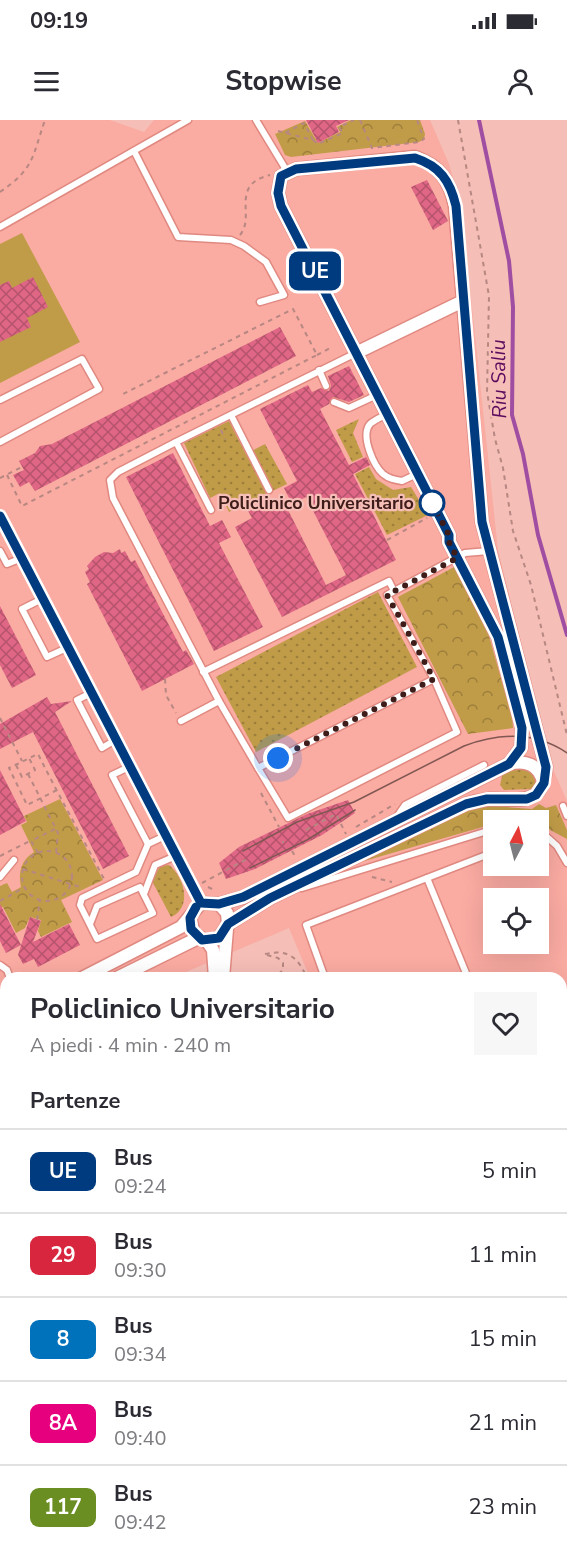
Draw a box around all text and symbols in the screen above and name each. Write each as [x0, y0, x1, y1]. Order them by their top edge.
text: 09:19 [30, 6, 88, 36]
text: Stopwise [225, 63, 342, 100]
icon: menu [30, 65, 63, 98]
icon: person [504, 65, 537, 98]
line badge: UE [288, 252, 342, 290]
text: UE [301, 257, 329, 285]
water label: Riu Saliu [485, 339, 513, 419]
marker: Policlinico Universitario [419, 490, 445, 516]
place label: Policlinico Universitario [218, 491, 414, 515]
your location [263, 743, 293, 773]
north arrow [483, 810, 549, 876]
map controls [483, 810, 549, 954]
button: locate [483, 888, 549, 954]
text: Policlinico Universitario [30, 990, 335, 1028]
button: heart [474, 992, 537, 1055]
text: A piedi · 4 min · 240 m [30, 1032, 231, 1059]
text: Partenze [30, 1086, 120, 1116]
text: Bus [114, 1143, 153, 1173]
text: 5 min [482, 1156, 537, 1186]
text: UE [49, 1157, 77, 1185]
text: 09:24 [114, 1173, 167, 1200]
text: Bus [114, 1227, 153, 1257]
text: 11 min [469, 1240, 537, 1270]
text: 29 [50, 1241, 76, 1269]
text: 09:30 [114, 1257, 167, 1284]
text: Bus [114, 1311, 153, 1341]
text: 15 min [469, 1324, 537, 1354]
text: 8 [57, 1325, 69, 1353]
text: 09:34 [114, 1341, 167, 1368]
text: Bus [114, 1395, 153, 1425]
text: 21 min [469, 1408, 537, 1438]
text: 8A [49, 1409, 77, 1437]
text: 09:40 [114, 1425, 167, 1452]
text: Bus [114, 1479, 153, 1509]
text: 23 min [469, 1492, 537, 1522]
text: 117 [44, 1493, 82, 1521]
text: 09:42 [114, 1509, 167, 1536]

